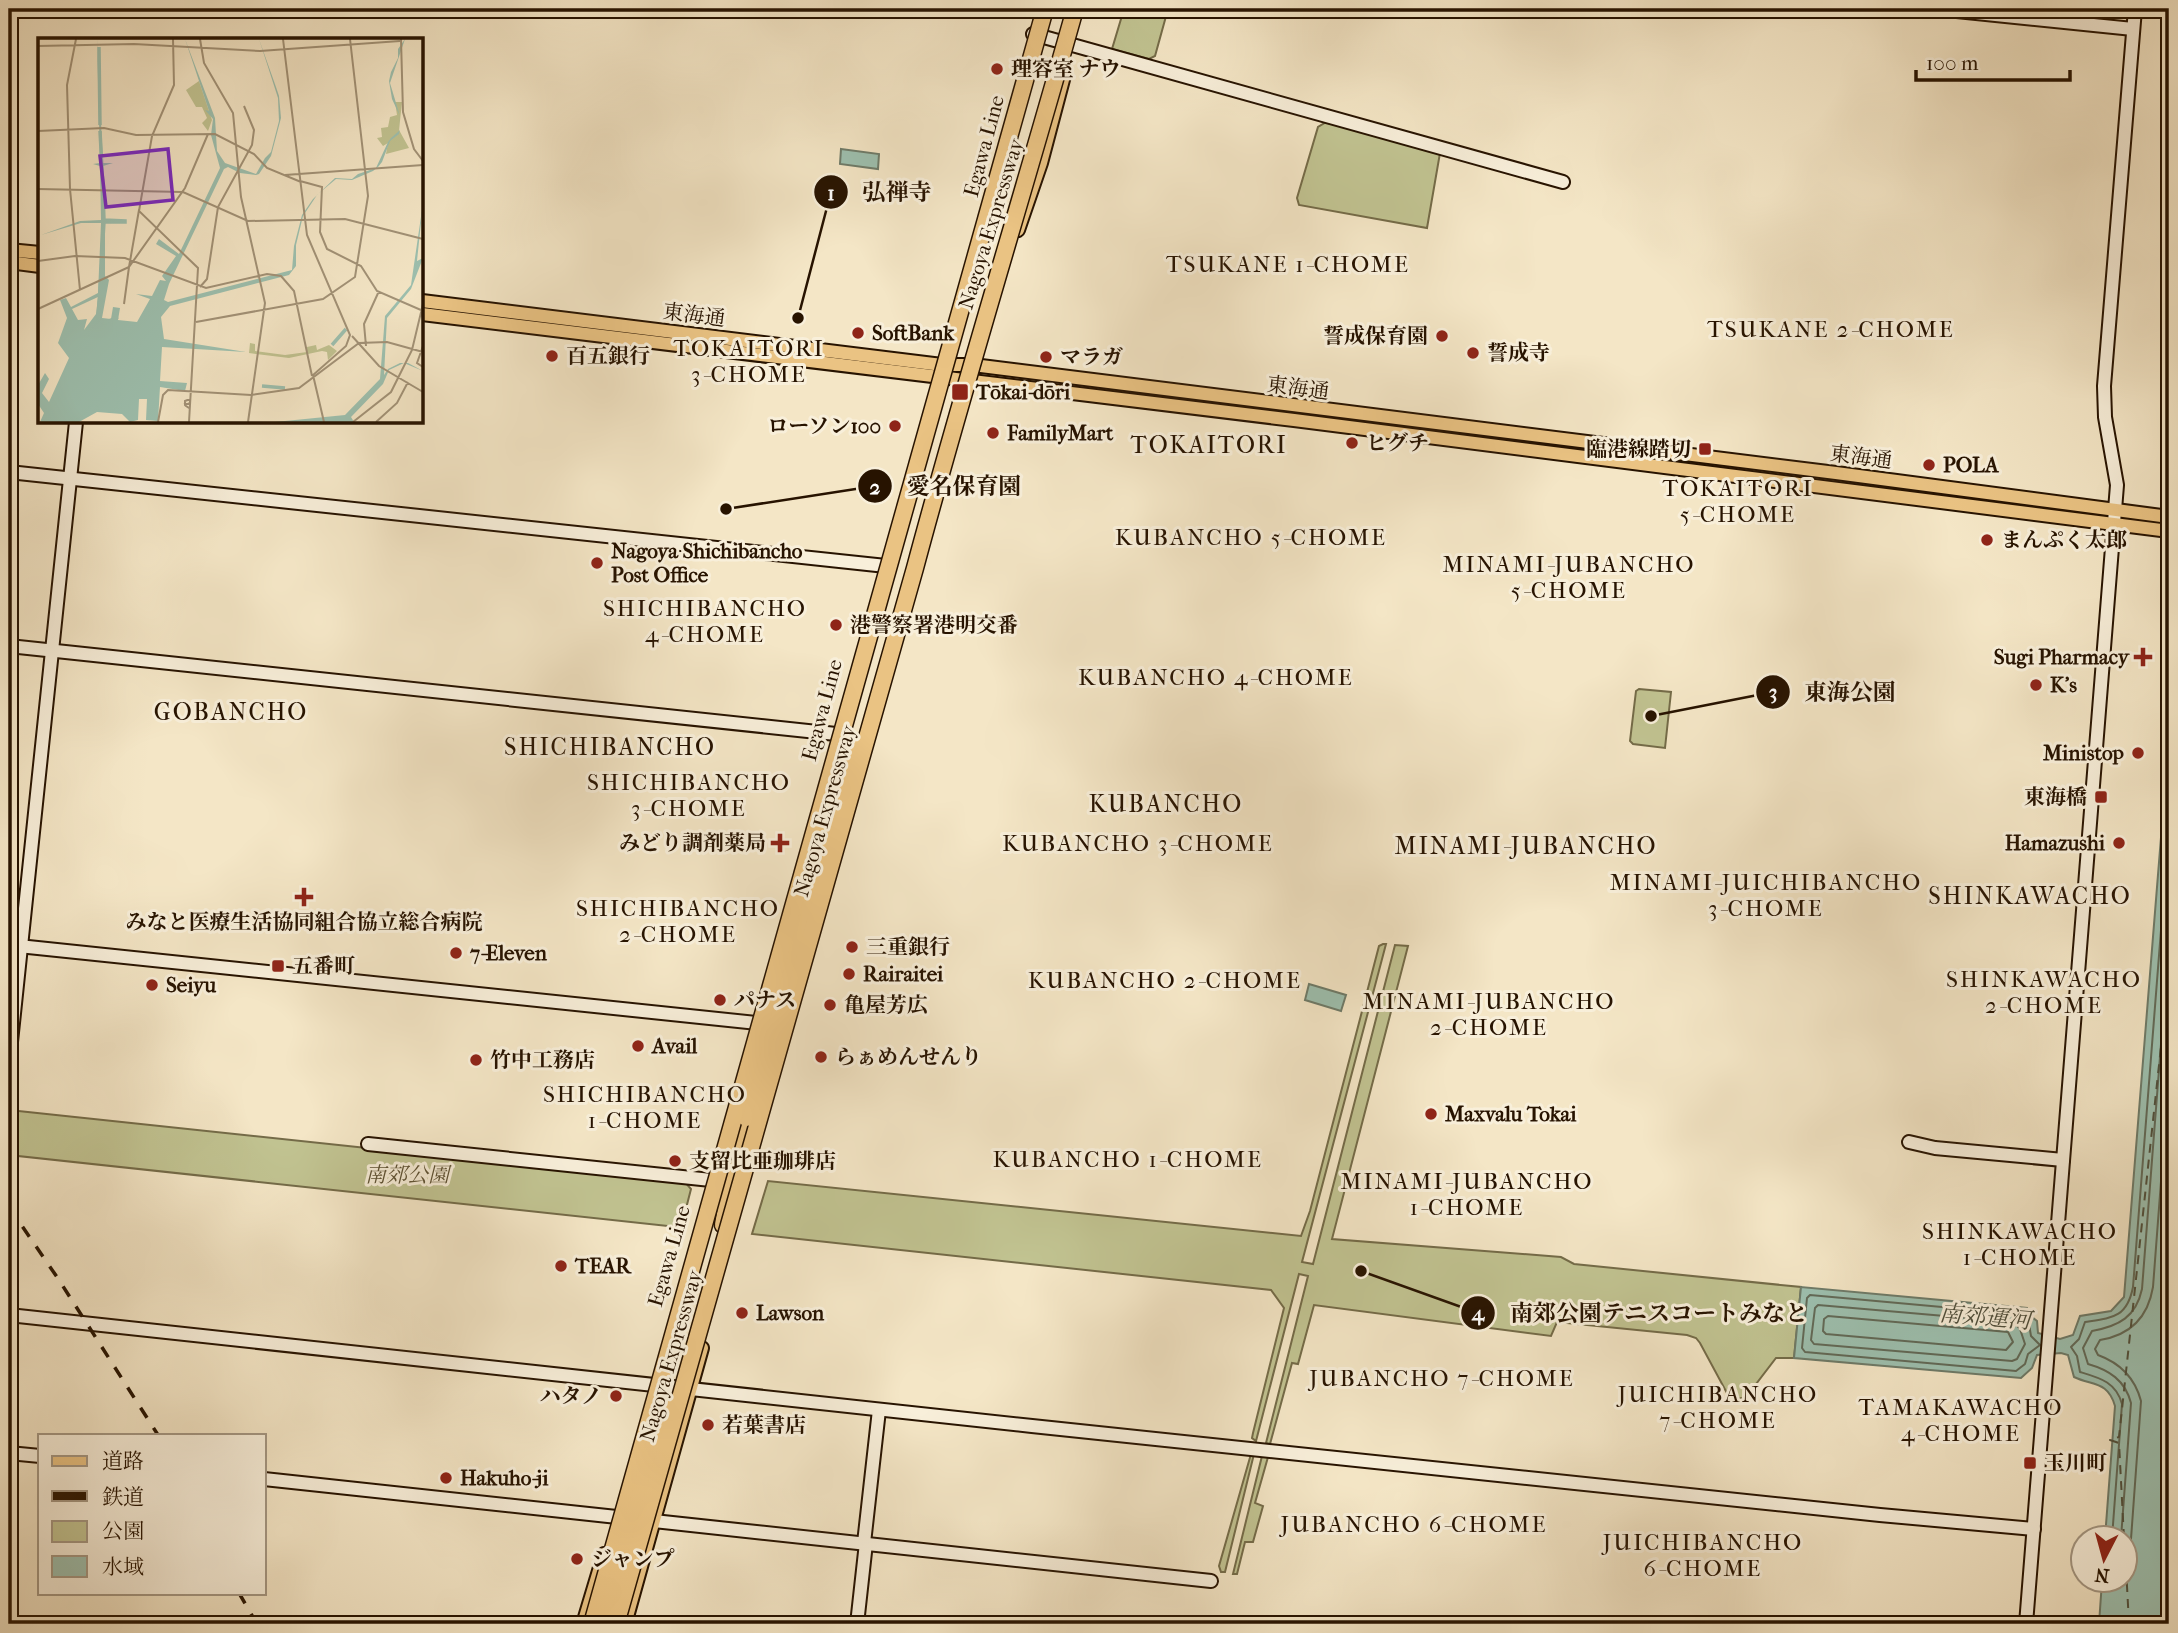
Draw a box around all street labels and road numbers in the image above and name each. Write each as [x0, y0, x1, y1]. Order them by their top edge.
street label: Egawa Line [959, 93, 1009, 199]
street label: Nagoya Expressway [954, 135, 1029, 312]
street label: 東海通 [661, 299, 727, 331]
street label: 東海通 [1265, 372, 1331, 404]
street label: 東海通 [1828, 441, 1894, 473]
street label: Egawa Line [797, 657, 847, 763]
street label: Nagoya Expressway [789, 722, 861, 899]
street label: Egawa Line [643, 1203, 695, 1309]
street label: Nagoya Expressway [635, 1267, 707, 1444]

